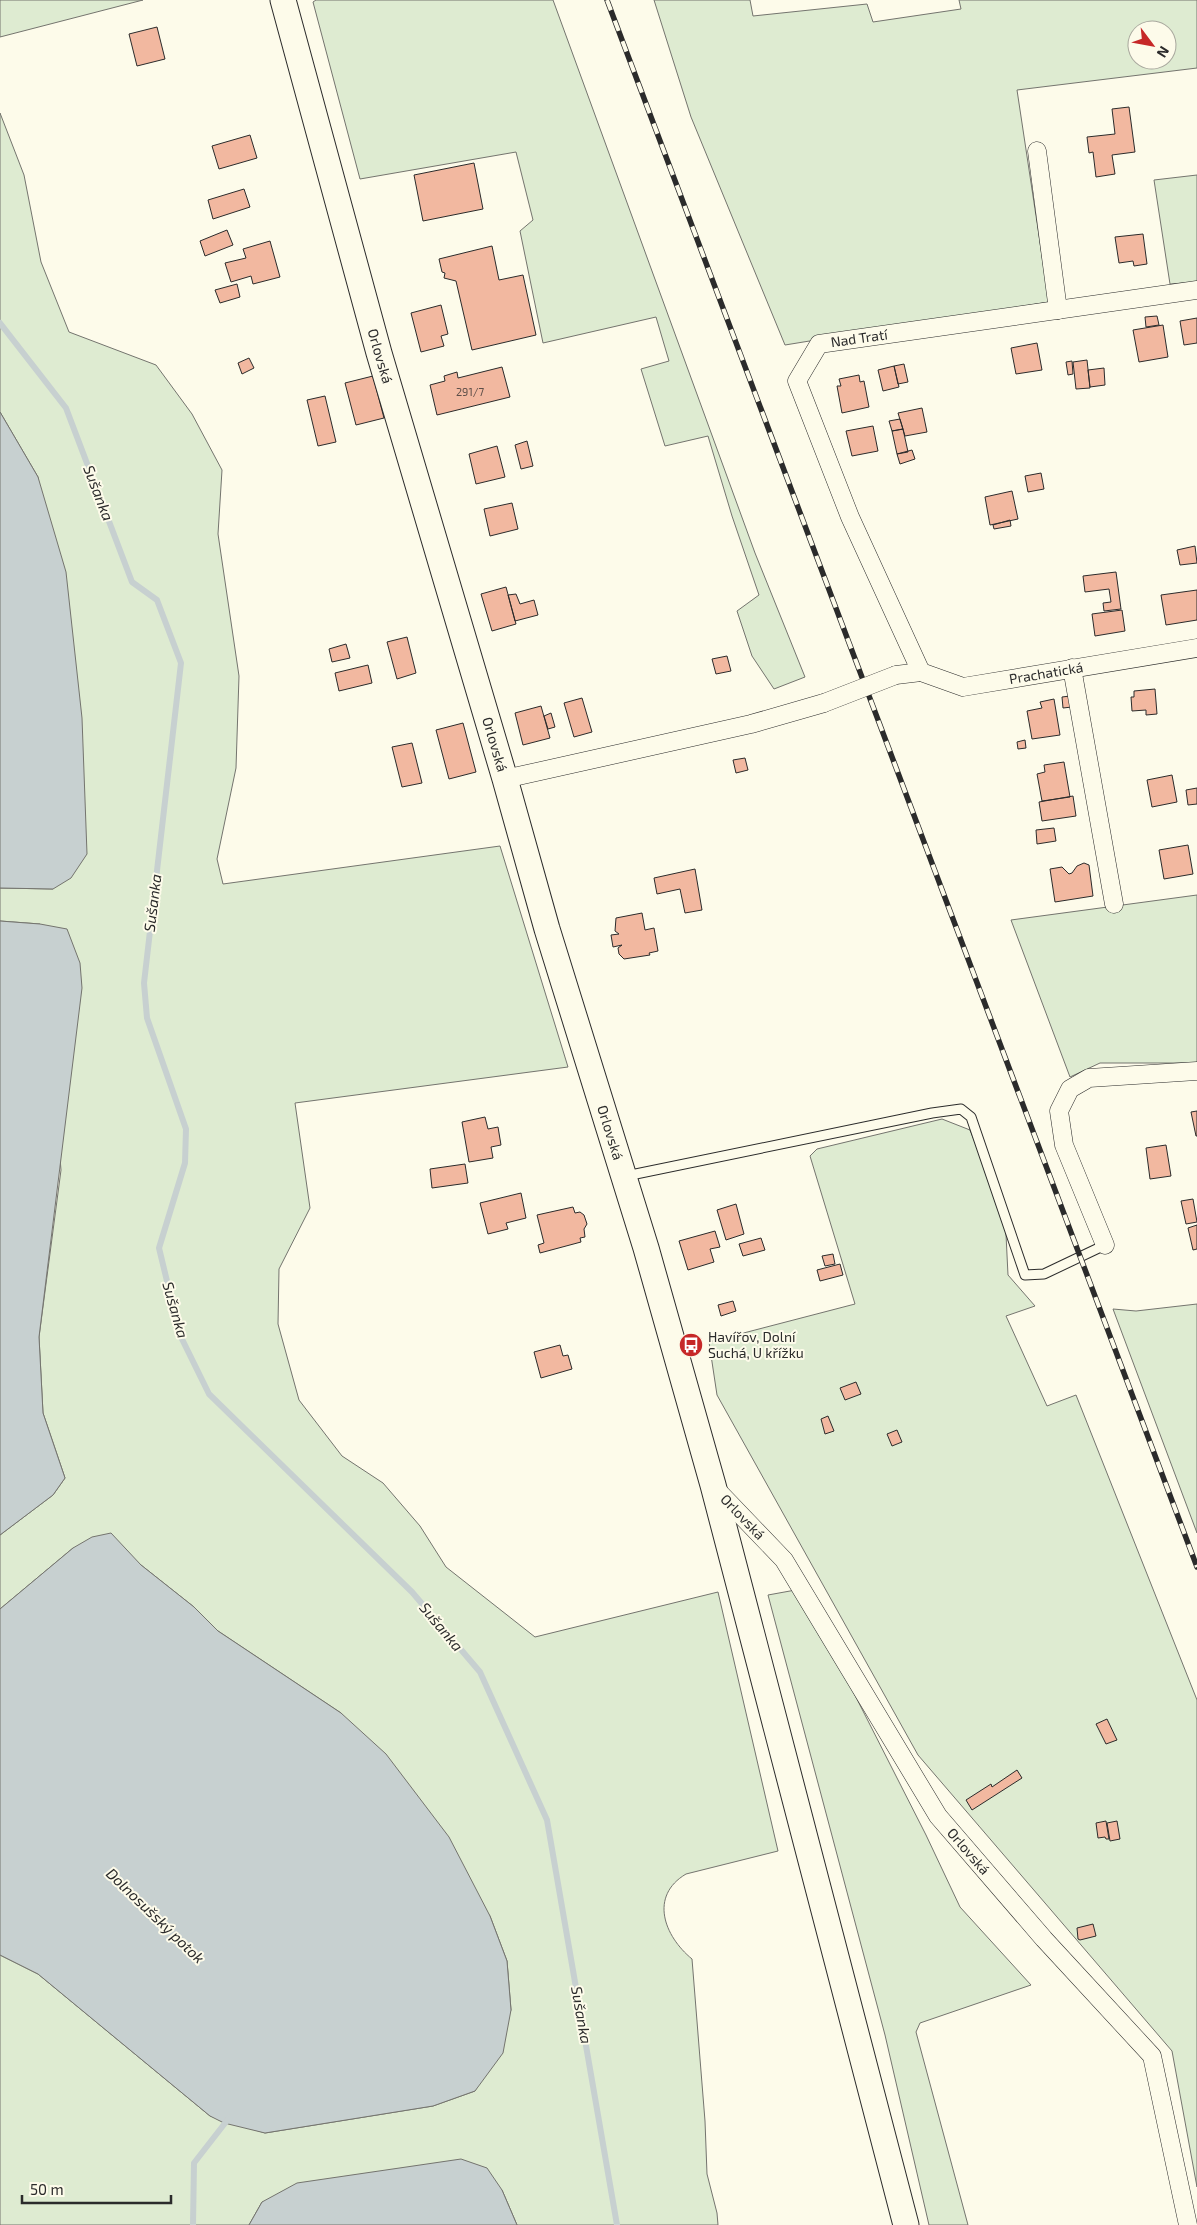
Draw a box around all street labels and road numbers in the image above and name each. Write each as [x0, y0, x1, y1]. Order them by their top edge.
street label: Nad Tratí [829, 325, 889, 350]
street label: Orlovská [365, 326, 397, 385]
street label: Prachatická [1008, 658, 1084, 687]
street label: Orlovská [479, 715, 511, 774]
street label: Orlovská [594, 1103, 627, 1162]
street label: Orlovská [717, 1490, 769, 1543]
street label: Orlovská [944, 1824, 994, 1878]

